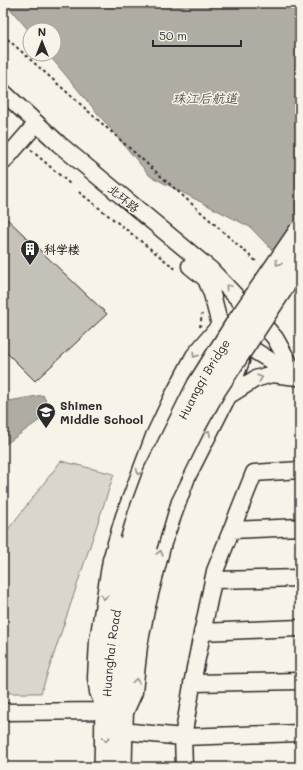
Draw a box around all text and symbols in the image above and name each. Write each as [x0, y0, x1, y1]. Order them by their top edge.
north arrow [22, 22, 62, 62]
scale bar [153, 22, 241, 48]
text: N [38, 24, 46, 39]
text: 50 m [159, 27, 187, 43]
water label: 珠江后航道 [172, 89, 238, 106]
street label: 北环路 [105, 180, 143, 216]
building icon: 科学楼 [19, 238, 41, 266]
place label: 科学楼 [44, 241, 80, 257]
one-way arrow [275, 259, 283, 266]
one-way arrow [225, 284, 233, 292]
street label: Huangqi Bridge [174, 336, 233, 422]
one-way arrow [192, 351, 200, 358]
one-way arrow [257, 374, 264, 382]
place label: Shimen Middle School [60, 397, 143, 427]
school or university icon: Shimen Middle School [35, 401, 57, 429]
one-way arrow [204, 429, 211, 437]
one-way arrow [136, 469, 144, 476]
one-way arrow [155, 550, 164, 557]
one-way arrow [100, 594, 109, 600]
street label: Huanghai Road [98, 608, 124, 697]
one-way arrow [131, 677, 140, 684]
one-way arrow [101, 736, 110, 742]

